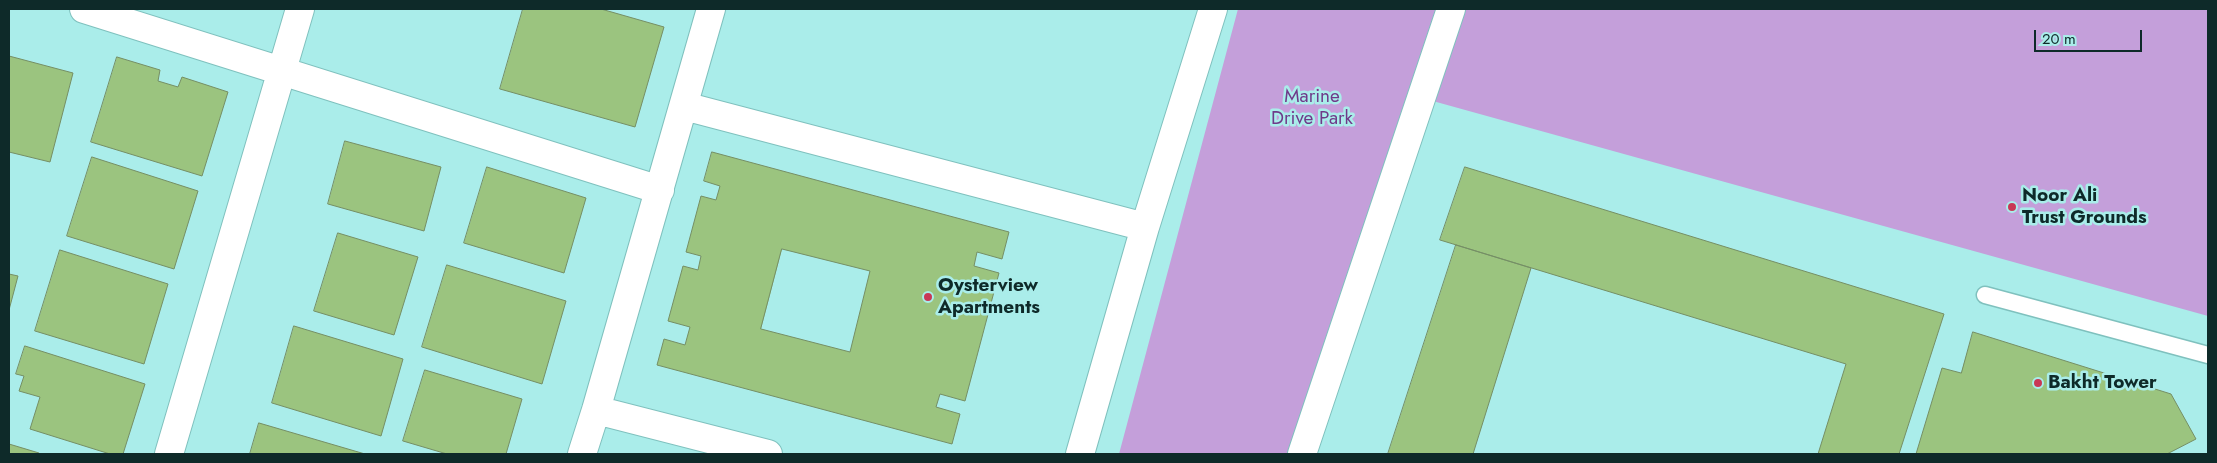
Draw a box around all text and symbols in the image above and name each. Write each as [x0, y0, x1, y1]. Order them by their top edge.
scale bar [2037, 20, 2144, 52]
text: 20 m [2042, 28, 2076, 50]
park label: Marine Drive Park [1271, 86, 1353, 130]
place label: Noor Ali Trust Grounds [2022, 185, 2147, 229]
marker: Noor Ali Trust Grounds [2006, 201, 2018, 213]
place label: Oysterview Apartments [938, 275, 1040, 319]
marker: Oysterview Apartments [922, 291, 934, 303]
place label: Bakht Tower [2048, 372, 2157, 394]
marker: Bakht Tower [2032, 377, 2044, 389]

